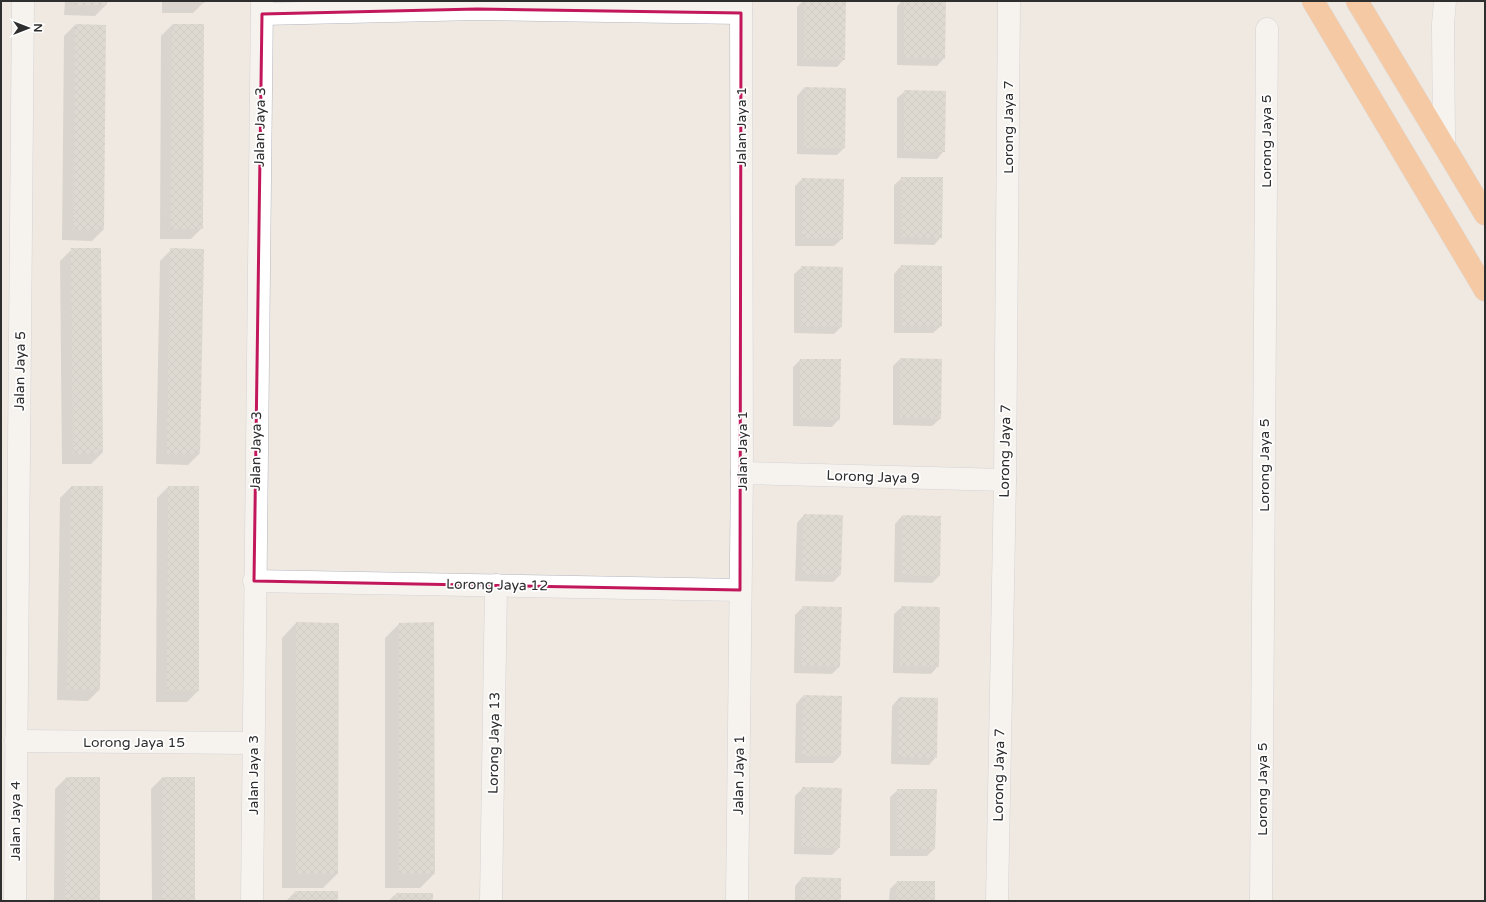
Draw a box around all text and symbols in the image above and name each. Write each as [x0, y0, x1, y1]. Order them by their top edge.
north arrow [8, 8, 48, 48]
text: N [31, 24, 44, 32]
street label: Lorong Jaya 7 [1000, 80, 1017, 174]
street label: Jalan Jaya 3 [251, 87, 269, 167]
street label: Jalan Jaya 1 [733, 87, 750, 167]
street label: Lorong Jaya 5 [1258, 94, 1275, 188]
street label: Jalan Jaya 5 [11, 331, 29, 411]
street label: Lorong Jaya 7 [996, 404, 1014, 498]
street label: Jalan Jaya 3 [247, 411, 265, 491]
street label: Jalan Jaya 1 [734, 411, 751, 491]
street label: Lorong Jaya 5 [1256, 418, 1273, 512]
street label: Lorong Jaya 9 [826, 467, 920, 487]
street label: Lorong Jaya 12 [446, 576, 548, 594]
street label: Lorong Jaya 13 [485, 692, 503, 794]
street label: Lorong Jaya 7 [990, 728, 1008, 822]
street label: Lorong Jaya 15 [83, 734, 185, 751]
street label: Jalan Jaya 3 [245, 735, 262, 815]
street label: Jalan Jaya 1 [730, 735, 748, 815]
street label: Lorong Jaya 5 [1254, 742, 1271, 836]
street label: Jalan Jaya 4 [7, 781, 24, 861]

